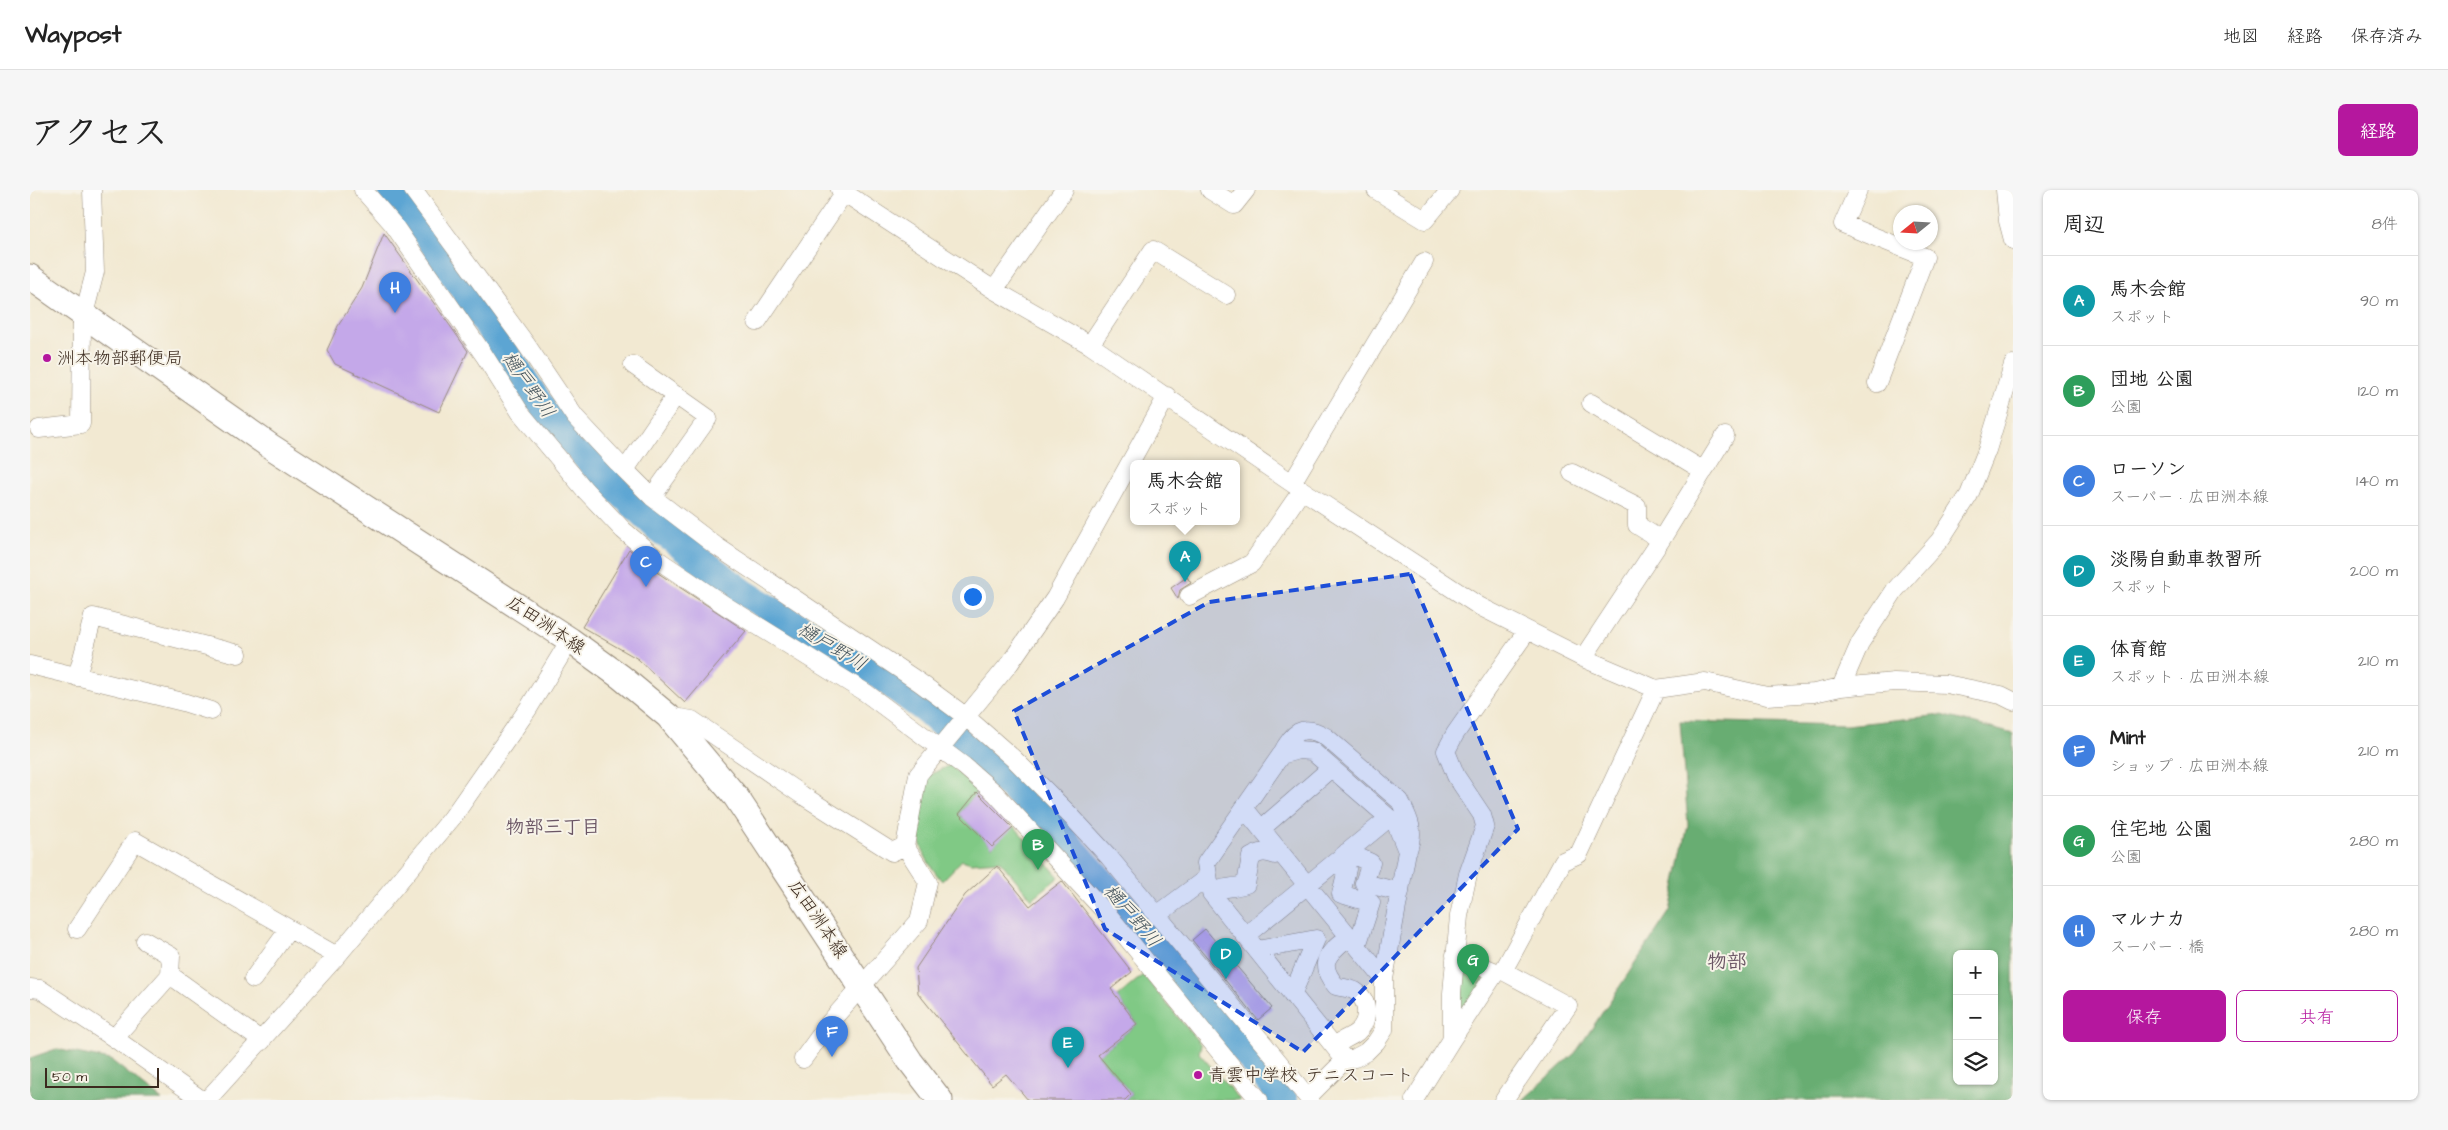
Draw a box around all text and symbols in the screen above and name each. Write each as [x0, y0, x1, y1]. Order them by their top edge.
text: Waypost [25, 18, 122, 52]
text: 地図 [2223, 24, 2259, 49]
text: 経路 [2287, 24, 2323, 49]
text: 保存済み [2351, 24, 2423, 49]
button: 経路 [2338, 104, 2418, 156]
text: アクセス [30, 109, 168, 158]
north arrow [1893, 205, 1938, 250]
text: 周辺 [2063, 210, 2105, 239]
text: 8件 [2372, 213, 2398, 235]
pin: H [379, 272, 411, 313]
text: 馬木会館 [2110, 276, 2186, 303]
text: A [2074, 290, 2084, 312]
text: 90 m [2360, 290, 2398, 312]
text: スポット [2110, 306, 2174, 328]
place label: 洲本物部郵便局 [57, 346, 183, 371]
water label: 樋戸野川 [495, 346, 561, 424]
marker: 洲本物部郵便局 [41, 352, 53, 364]
text: 団地 公園 [2110, 366, 2194, 393]
text: B [2073, 380, 2085, 402]
text: 120 m [2358, 380, 2398, 402]
text: 公園 [2110, 396, 2142, 418]
text: ローソン [2110, 456, 2186, 483]
popup [1130, 460, 1240, 525]
text: 馬木会館 [1147, 468, 1223, 495]
text: C [2073, 470, 2085, 492]
text: 140 m [2356, 470, 2398, 492]
text: スーパー · 広田洲本線 [2110, 486, 2268, 508]
text: スポット [1147, 498, 1211, 520]
pin: A [1169, 541, 1201, 582]
pin: C [630, 546, 662, 587]
text: 淡陽自動車教習所 [2110, 546, 2262, 573]
text: D [2074, 560, 2084, 582]
text: 200 m [2350, 560, 2398, 582]
text: スポット [2110, 576, 2174, 598]
your location [960, 584, 986, 610]
street label: 広田洲本線 [502, 589, 590, 661]
water label: 樋戸野川 [792, 616, 872, 678]
text: 体育館 [2110, 636, 2167, 663]
text: E [2074, 650, 2084, 672]
text: 210 m [2358, 650, 2398, 672]
text: スポット · 広田洲本線 [2110, 666, 2269, 688]
text: Mint [2110, 725, 2146, 752]
text: F [2073, 740, 2085, 762]
text: 210 m [2358, 740, 2398, 762]
text: ショップ · 広田洲本線 [2110, 755, 2268, 777]
district label: 物部三丁目 [505, 814, 601, 841]
text: 住宅地 公園 [2110, 816, 2213, 843]
pin: B [1022, 829, 1054, 870]
text: G [2073, 830, 2085, 852]
text: 280 m [2350, 830, 2398, 852]
text: 公園 [2110, 846, 2142, 868]
street label: 広田洲本線 [782, 875, 854, 963]
water label: 樋戸野川 [1097, 878, 1167, 954]
text: マルナカ [2110, 906, 2186, 933]
text: H [2074, 920, 2084, 942]
text: 280 m [2350, 920, 2398, 942]
text: スーパー · 橋 [2110, 936, 2204, 958]
pin: D [1210, 938, 1242, 979]
pin: G [1457, 944, 1489, 985]
district label: 物部 [1707, 948, 1747, 976]
map controls [1953, 950, 1998, 1085]
button: + [1953, 950, 1998, 995]
button: 保存 [2063, 990, 2226, 1042]
button: 共有 [2236, 990, 2398, 1042]
button: − [1953, 995, 1998, 1040]
pin: F [816, 1016, 848, 1057]
pin: E [1052, 1027, 1084, 1068]
button: layers [1953, 1040, 1998, 1085]
place label: 青雲中学校 テニスコート [1208, 1063, 1414, 1088]
scale bar [45, 1065, 159, 1088]
text: 50 m [52, 1067, 87, 1087]
marker: 青雲中学校 テニスコート [1192, 1069, 1204, 1081]

